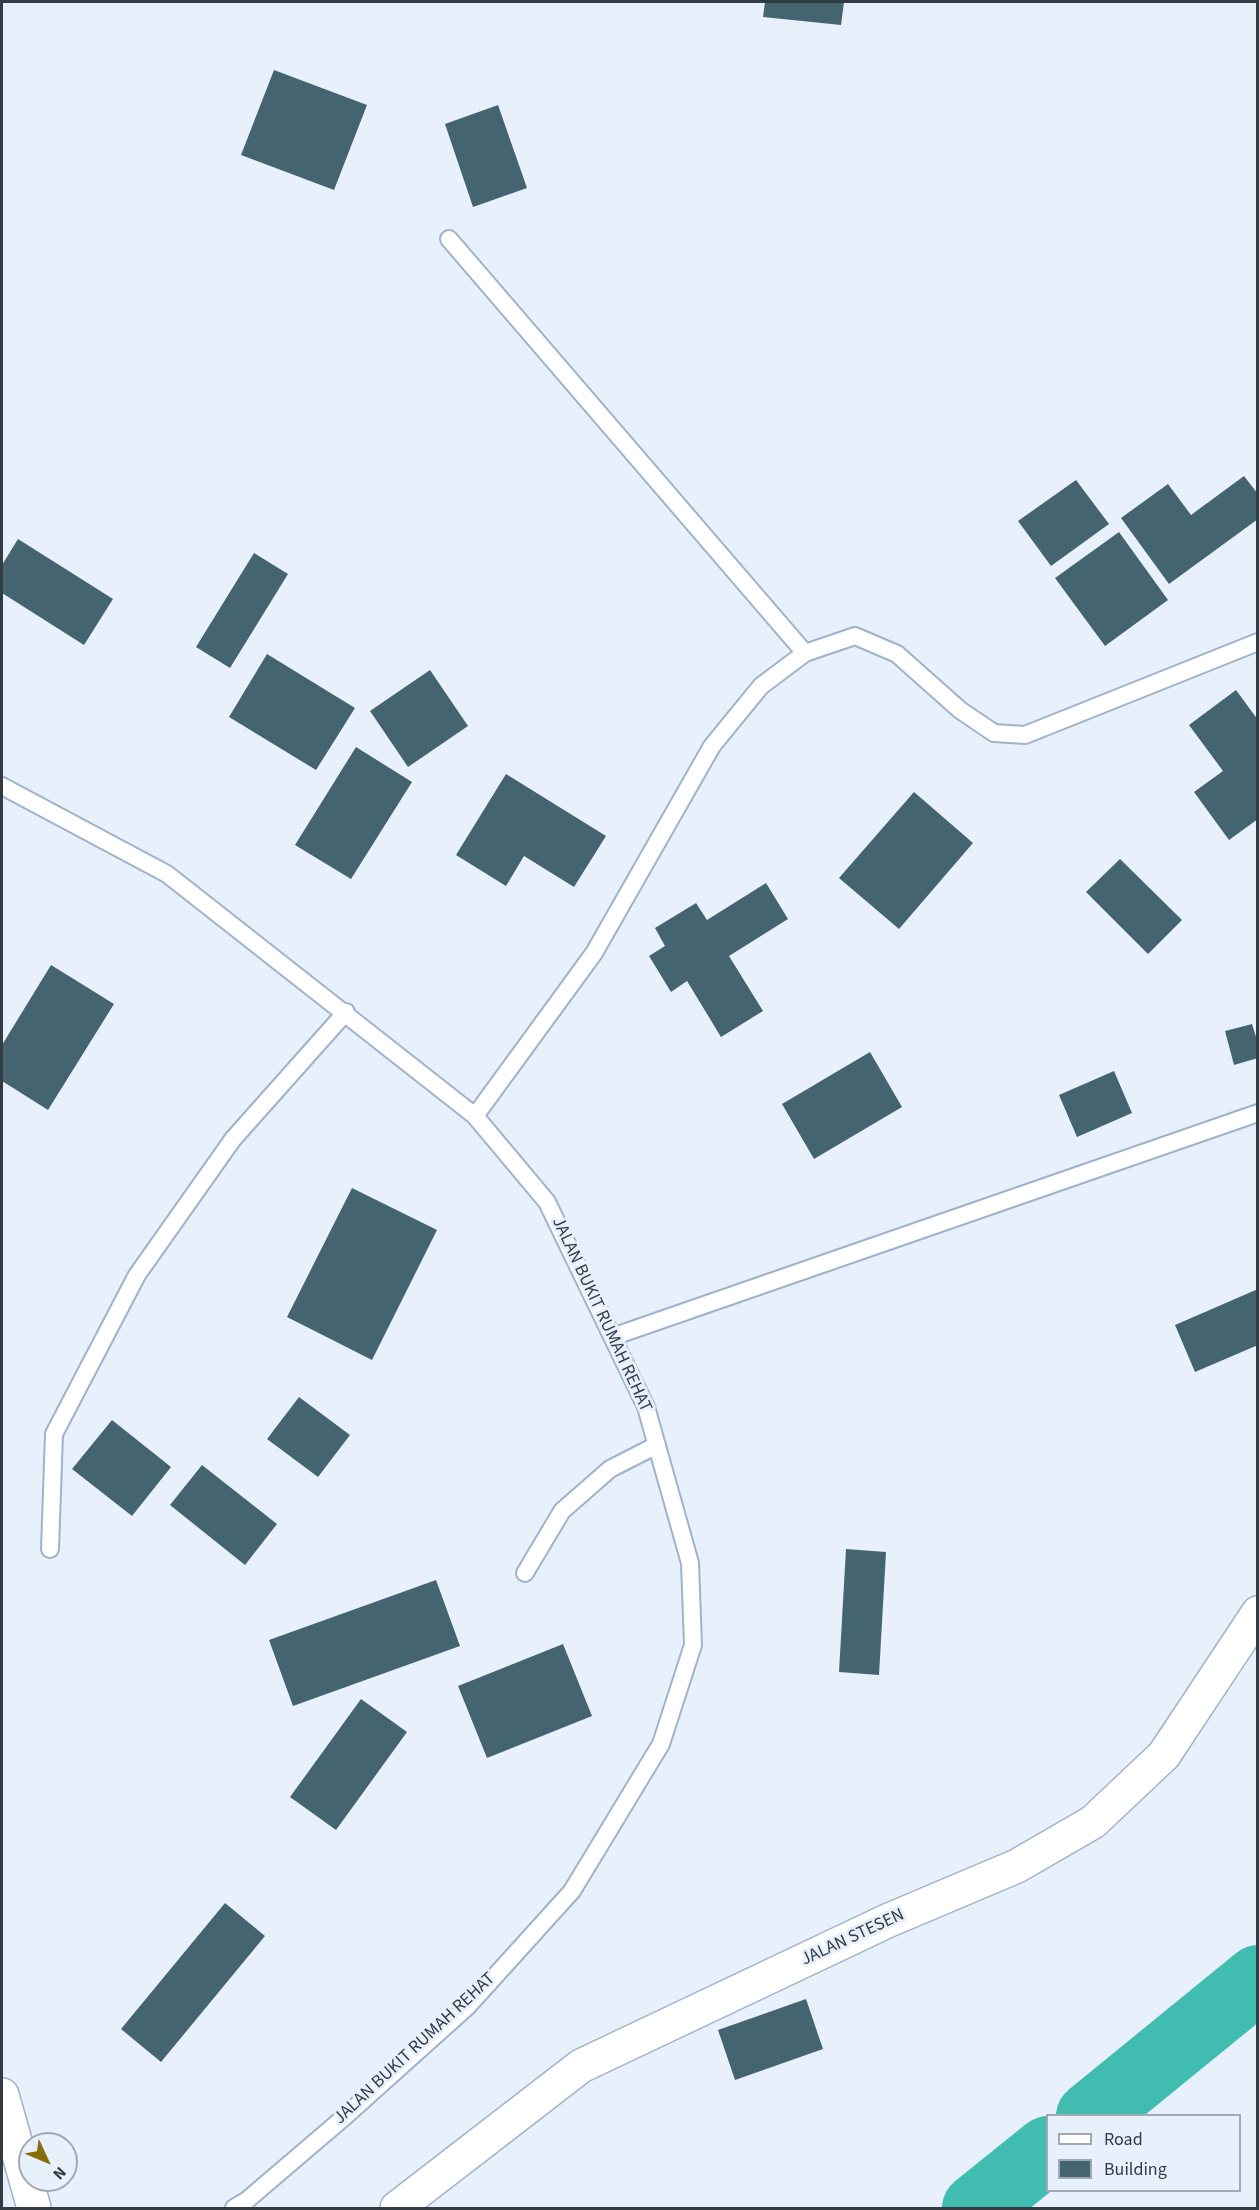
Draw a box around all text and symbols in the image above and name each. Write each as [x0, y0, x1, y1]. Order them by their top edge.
street label: JALAN BUKIT RUMAH REHAT [546, 1214, 656, 1416]
street label: JALAN STESEN [798, 1905, 908, 1971]
street label: JALAN BUKIT RUMAH REHAT [330, 1969, 500, 2129]
legend [1046, 2114, 1241, 2192]
text: Road [1104, 2127, 1143, 2152]
north arrow [18, 2132, 78, 2192]
text: Building [1104, 2157, 1167, 2182]
text: N [48, 2162, 71, 2185]

